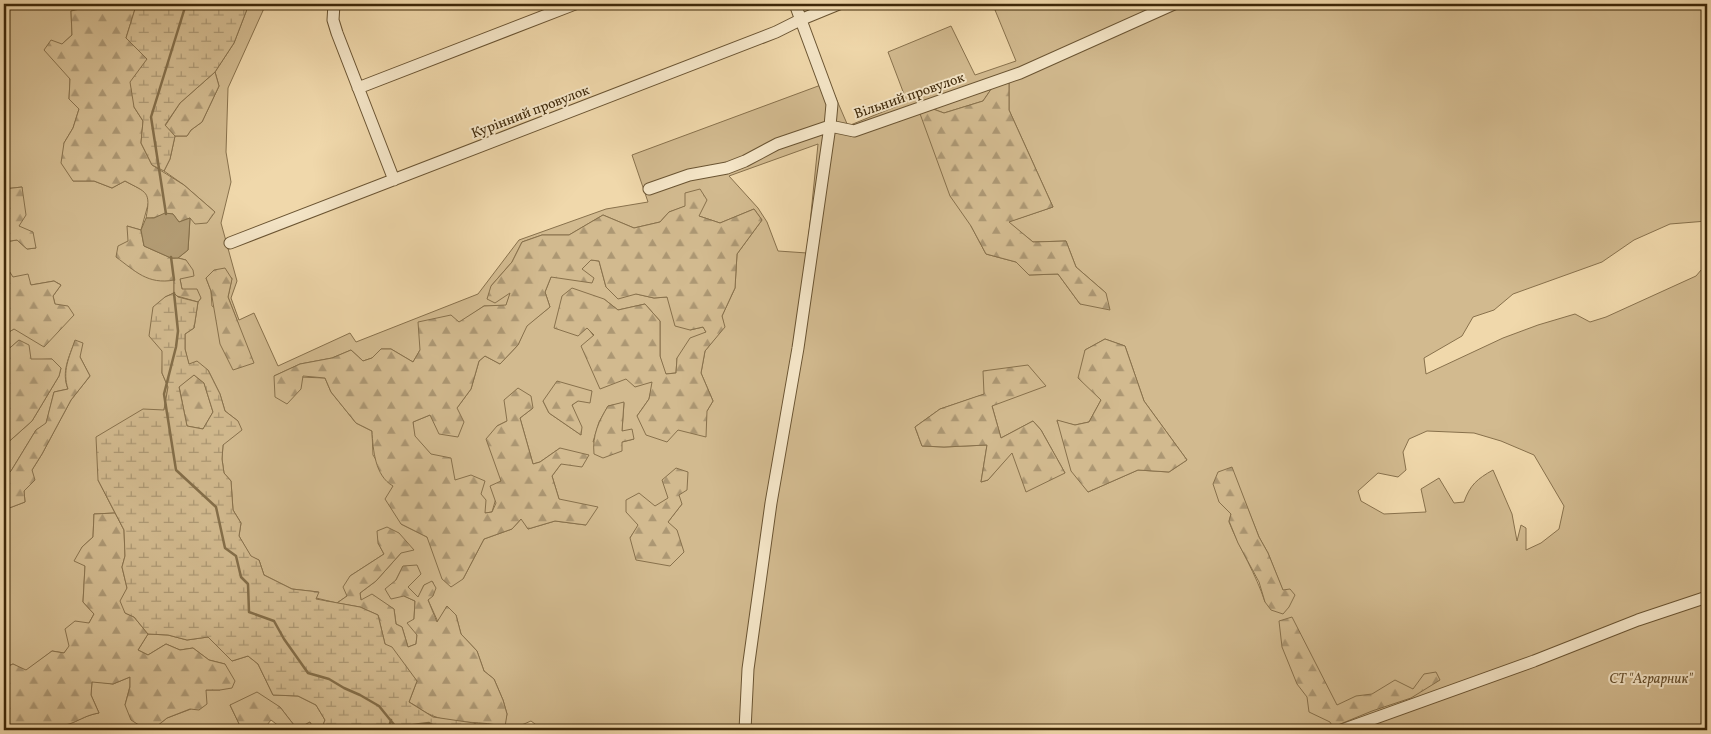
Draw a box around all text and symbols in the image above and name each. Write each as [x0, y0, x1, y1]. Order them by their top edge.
street label: Вільний провулок [852, 68, 968, 124]
street label: Курінний провулок [469, 81, 593, 144]
park label: СТ "Аграрник" [1609, 670, 1694, 689]

